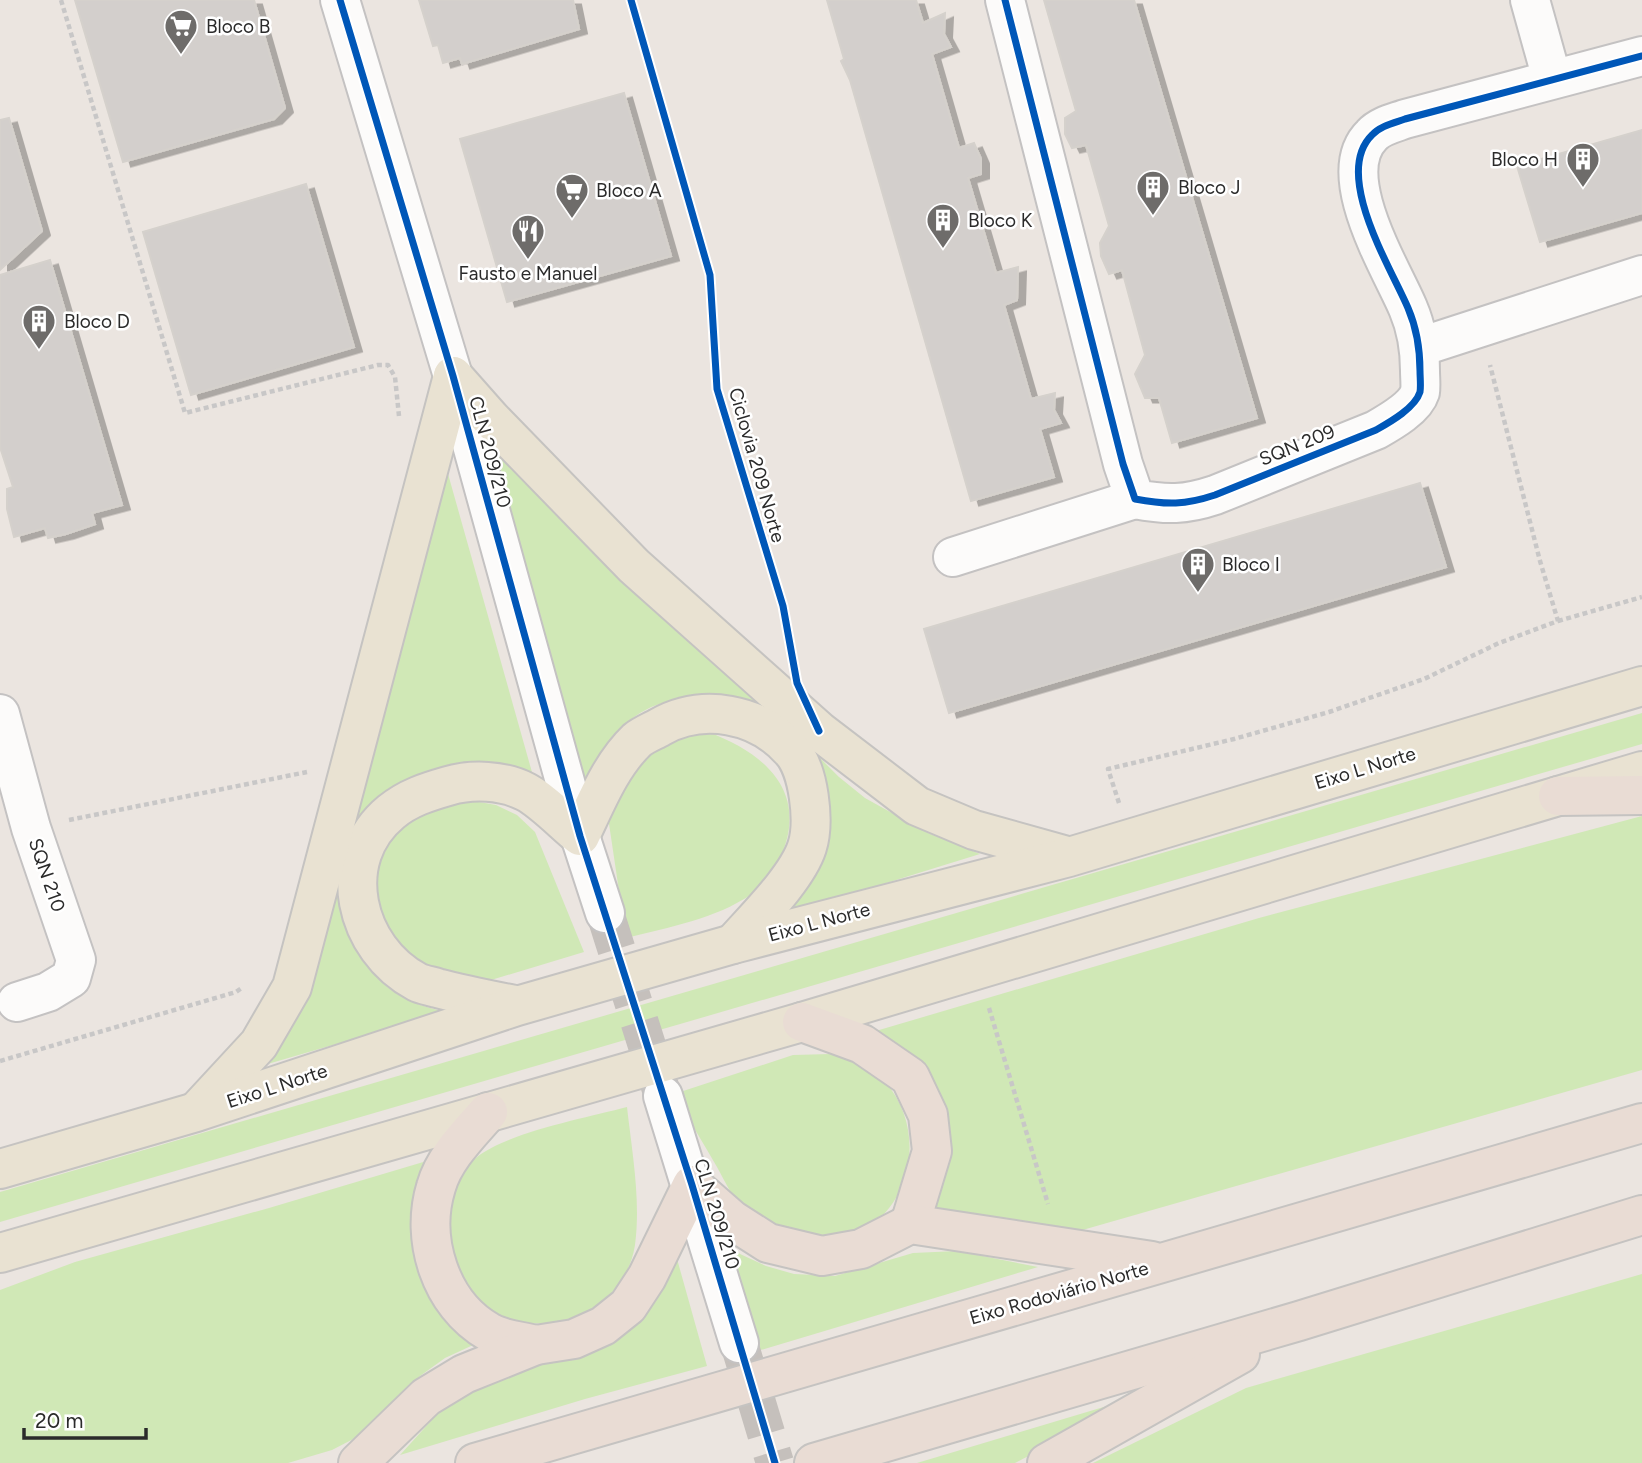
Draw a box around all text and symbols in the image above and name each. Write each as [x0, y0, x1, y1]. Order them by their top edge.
supermarket icon: Bloco B [162, 7, 200, 56]
place label: Bloco B [206, 15, 270, 38]
building icon: Bloco H [1564, 140, 1602, 189]
place label: Bloco H [1491, 148, 1558, 171]
building icon: Bloco J [1134, 168, 1172, 217]
supermarket icon: Bloco A [553, 171, 591, 220]
place label: Bloco J [1178, 176, 1241, 199]
place label: Bloco A [596, 179, 662, 202]
building icon: Bloco K [924, 201, 962, 250]
place label: Bloco K [968, 209, 1033, 232]
restaurant icon: Fausto e Manuel [509, 212, 547, 261]
place label: Fausto e Manuel [459, 262, 597, 285]
building icon: Bloco D [20, 302, 58, 351]
place label: Bloco D [64, 310, 130, 333]
street label: Ciclovia 209 Norte [724, 385, 790, 545]
street label: CLN 209/210 [464, 394, 516, 510]
street label: SQN 209 [1256, 419, 1338, 471]
building icon: Bloco I [1179, 545, 1217, 594]
place label: Bloco I [1222, 553, 1280, 576]
street label: Eixo L Norte [1312, 742, 1418, 794]
street label: SQN 210 [24, 835, 70, 915]
street label: Eixo L Norte [766, 897, 872, 947]
street label: Eixo L Norte [224, 1059, 330, 1113]
street label: CLN 209/210 [689, 1156, 745, 1272]
street label: Eixo Rodoviário Norte [967, 1256, 1151, 1330]
scale bar [24, 1396, 147, 1440]
text: 20 m [35, 1408, 83, 1433]

